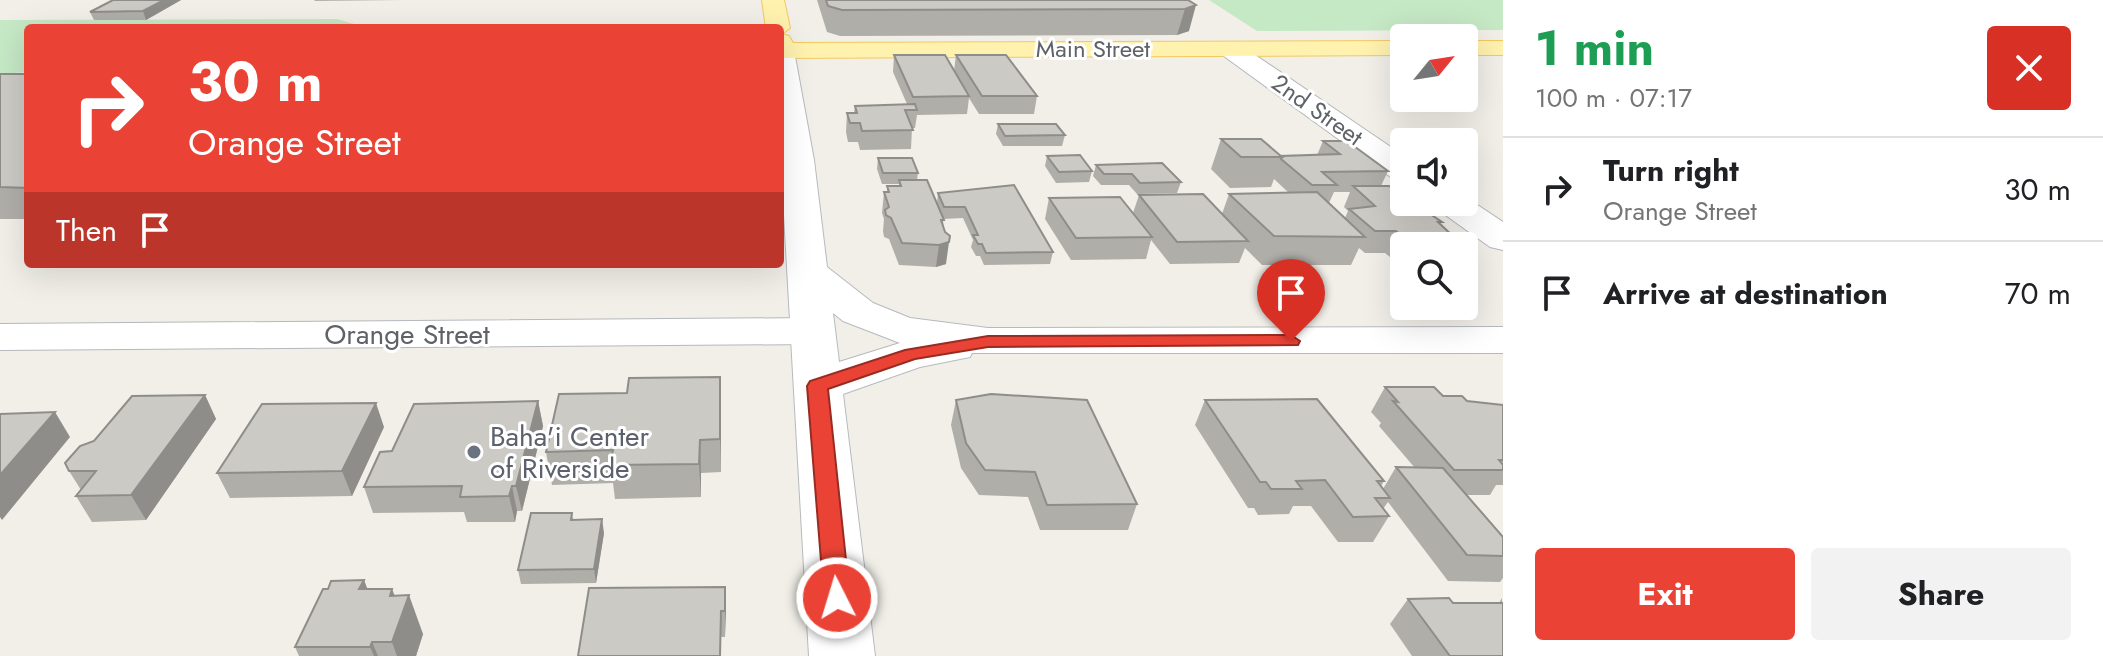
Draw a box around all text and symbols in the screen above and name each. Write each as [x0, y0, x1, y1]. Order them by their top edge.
text: 1 min [1535, 14, 1654, 83]
north arrow [1390, 24, 1478, 112]
map controls [1390, 24, 1478, 320]
button: close [1987, 26, 2071, 110]
street label: Main Street [1036, 31, 1150, 66]
text: 30 m [188, 41, 323, 122]
icon: right [56, 56, 160, 160]
street label: 2nd Street [1264, 65, 1370, 154]
text: 100 m · 07:17 [1535, 79, 1692, 117]
text: Orange Street [188, 116, 401, 168]
button: sound [1390, 128, 1478, 216]
text: Turn right [1603, 149, 1739, 192]
icon: right [1535, 167, 1579, 211]
text: 30 m [2004, 168, 2071, 211]
text: Orange Street [1603, 192, 1757, 230]
icon: arrive [133, 208, 177, 252]
text: Then [56, 209, 117, 252]
button: search [1390, 232, 1478, 320]
pin [1257, 259, 1325, 341]
icon: arrive [1269, 271, 1313, 315]
icon: arrive [1535, 271, 1579, 315]
text: Arrive at destination [1603, 272, 1888, 315]
text: 70 m [2005, 272, 2071, 315]
street label: Orange Street [324, 314, 490, 355]
place label: Baha'i Center of Riverside [490, 416, 650, 489]
marker: Baha'i Center of Riverside [465, 443, 483, 461]
button: Exit [1535, 548, 1795, 640]
button: Share [1811, 548, 2071, 640]
position arrow [795, 556, 879, 640]

